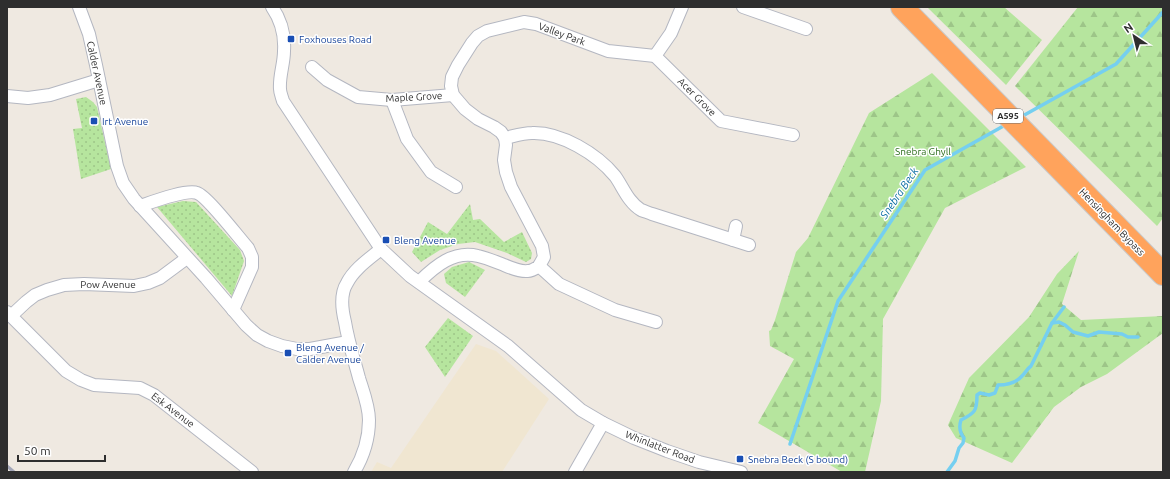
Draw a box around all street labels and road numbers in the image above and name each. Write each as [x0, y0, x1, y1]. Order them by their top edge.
street label: Valley Park [537, 20, 587, 48]
street label: Calder Avenue [85, 40, 109, 106]
street label: Acer Grove [676, 76, 718, 118]
street label: Maple Grove [385, 90, 443, 104]
road number: A595 [993, 109, 1023, 123]
street label: Hensingham Bypass [1077, 186, 1147, 258]
street label: Pow Avenue [80, 279, 136, 290]
street label: Esk Avenue [149, 390, 197, 430]
street label: Whinlatter Road [624, 429, 696, 465]

